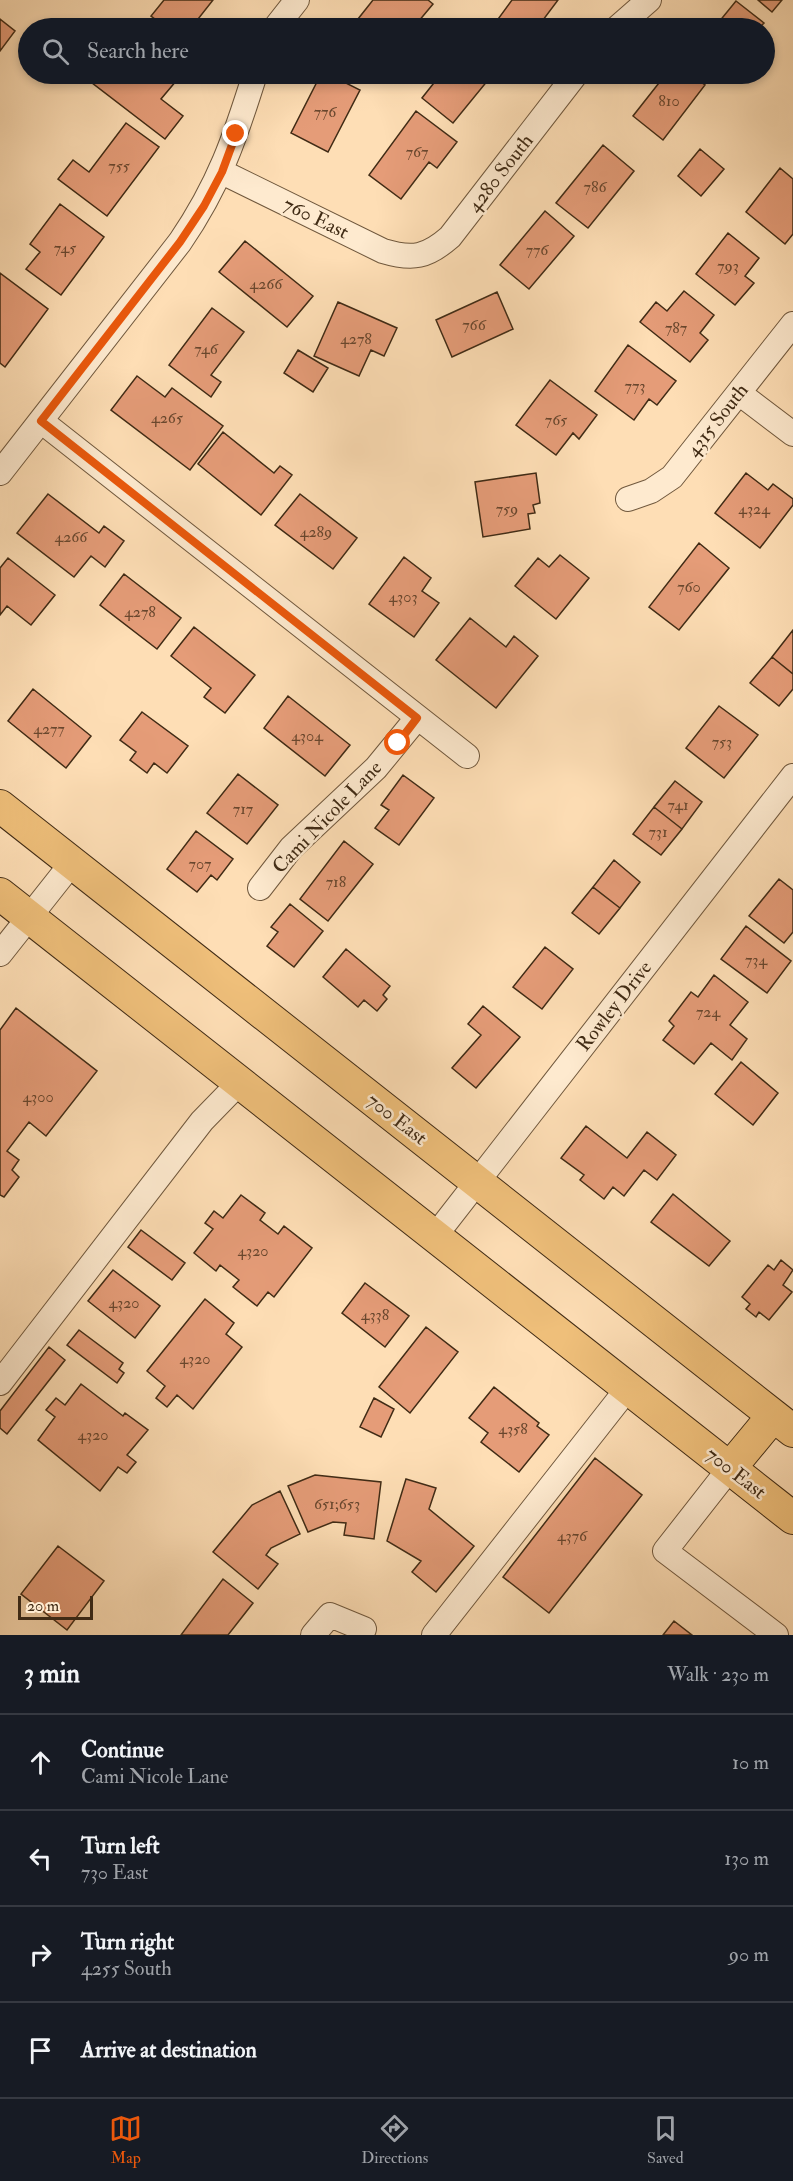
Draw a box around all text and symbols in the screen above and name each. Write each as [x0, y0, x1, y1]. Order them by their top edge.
search box [18, 18, 775, 84]
icon: search [39, 35, 72, 68]
text: Search here [87, 37, 189, 65]
house number: 810 [658, 91, 680, 111]
house number: 776 [314, 102, 337, 122]
route end [222, 120, 248, 146]
street label: 4280 South [462, 128, 539, 217]
house number: 767 [406, 142, 429, 162]
house number: 755 [108, 156, 130, 176]
house number: 786 [584, 177, 607, 197]
street label: 760 East [279, 191, 353, 245]
house number: 745 [54, 238, 76, 258]
house number: 776 [526, 240, 549, 260]
house number: 793 [717, 256, 739, 276]
house number: 4266 [250, 274, 283, 294]
house number: 766 [462, 315, 487, 335]
house number: 787 [665, 318, 688, 338]
house number: 4278 [340, 329, 372, 349]
house number: 746 [194, 339, 219, 359]
house number: 773 [625, 376, 645, 396]
street label: 4315 South [681, 378, 754, 462]
house number: 4265 [151, 408, 183, 428]
house number: 765 [545, 410, 567, 430]
house number: 759 [496, 499, 518, 519]
house number: 4324 [738, 499, 771, 519]
house number: 4289 [300, 522, 332, 542]
house number: 4266 [55, 527, 88, 547]
house number: 760 [677, 577, 701, 597]
house number: 4303 [388, 587, 418, 607]
house number: 4278 [124, 602, 156, 622]
house number: 4277 [33, 719, 65, 739]
house number: 4304 [291, 726, 324, 746]
route start [384, 729, 410, 755]
house number: 753 [712, 732, 732, 752]
street label: Cami Nicole Lane [267, 755, 387, 879]
house number: 741 [667, 795, 689, 815]
house number: 717 [233, 799, 254, 819]
house number: 731 [648, 822, 668, 842]
house number: 707 [189, 854, 212, 874]
house number: 718 [326, 872, 347, 892]
house number: 734 [745, 950, 768, 970]
street label: Rowley Drive [571, 956, 657, 1056]
house number: 724 [696, 1002, 721, 1022]
house number: 4300 [22, 1087, 54, 1107]
street label: 700 East [362, 1088, 433, 1151]
house number: 4320 [237, 1241, 269, 1261]
house number: 4320 [108, 1293, 140, 1313]
house number: 4338 [361, 1305, 390, 1325]
house number: 4320 [179, 1349, 211, 1369]
house number: 4358 [498, 1419, 528, 1439]
house number: 4320 [77, 1425, 109, 1445]
street label: 700 East [701, 1442, 772, 1505]
house number: 651;653 [314, 1494, 360, 1514]
house number: 4376 [557, 1526, 588, 1546]
scale bar [18, 1593, 93, 1620]
text: 20 m [27, 1596, 59, 1616]
text: 3 min [24, 1658, 80, 1690]
text: Walk · 230 m [667, 1662, 769, 1687]
text: Continue [81, 1736, 164, 1764]
icon: ahead [24, 1746, 57, 1779]
text: 10 m [732, 1750, 769, 1775]
text: Cami Nicole Lane [81, 1764, 228, 1789]
text: Turn left [81, 1832, 160, 1860]
icon: left [24, 1842, 57, 1875]
text: 130 m [724, 1846, 769, 1871]
text: 730 East [81, 1860, 148, 1885]
text: Turn right [81, 1928, 174, 1956]
icon: right [24, 1938, 57, 1971]
text: 90 m [729, 1942, 769, 1967]
text: 4255 South [81, 1956, 172, 1981]
icon: arrive [24, 2034, 57, 2067]
text: Arrive at destination [81, 2036, 257, 2064]
tab: Map [109, 2112, 142, 2168]
tab: Directions [361, 2112, 428, 2168]
tab: Saved [647, 2112, 684, 2168]

